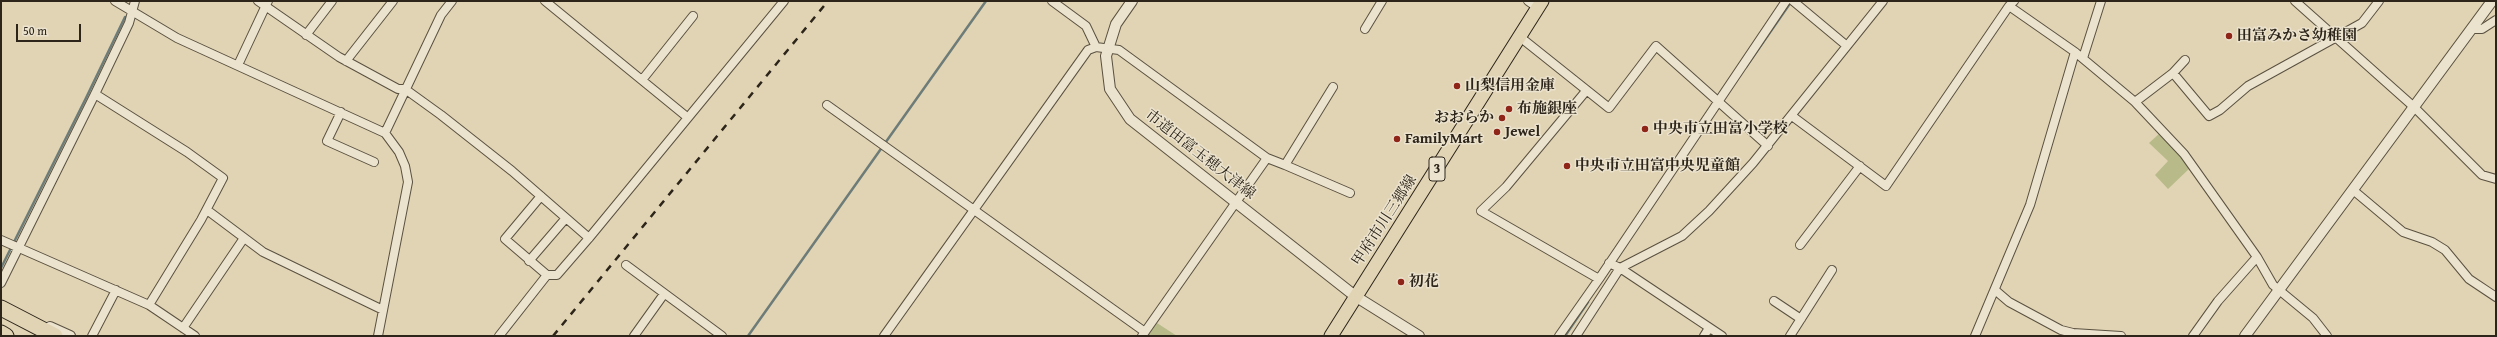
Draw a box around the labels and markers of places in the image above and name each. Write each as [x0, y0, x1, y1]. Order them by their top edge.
place label: 田富みかさ幼稚園 [2237, 27, 2357, 45]
marker: 田富みかさ幼稚園 [2224, 31, 2234, 41]
place label: 山梨信用金庫 [1465, 77, 1555, 95]
marker: 山梨信用金庫 [1452, 81, 1462, 91]
place label: 布施銀座 [1517, 100, 1577, 118]
marker: 布施銀座 [1504, 104, 1514, 114]
place label: おおらか [1434, 109, 1494, 127]
marker: おおらか [1497, 113, 1507, 123]
place label: 中央市立田富小学校 [1653, 120, 1788, 138]
place label: Jewel [1505, 123, 1540, 141]
marker: 中央市立田富小学校 [1640, 124, 1650, 134]
marker: Jewel [1492, 127, 1502, 137]
place label: FamilyMart [1405, 130, 1483, 148]
marker: FamilyMart [1392, 134, 1402, 144]
place label: 中央市立田富中央児童館 [1575, 157, 1740, 175]
marker: 中央市立田富中央児童館 [1562, 161, 1572, 171]
place label: 初花 [1409, 273, 1439, 291]
marker: 初花 [1396, 277, 1406, 287]

